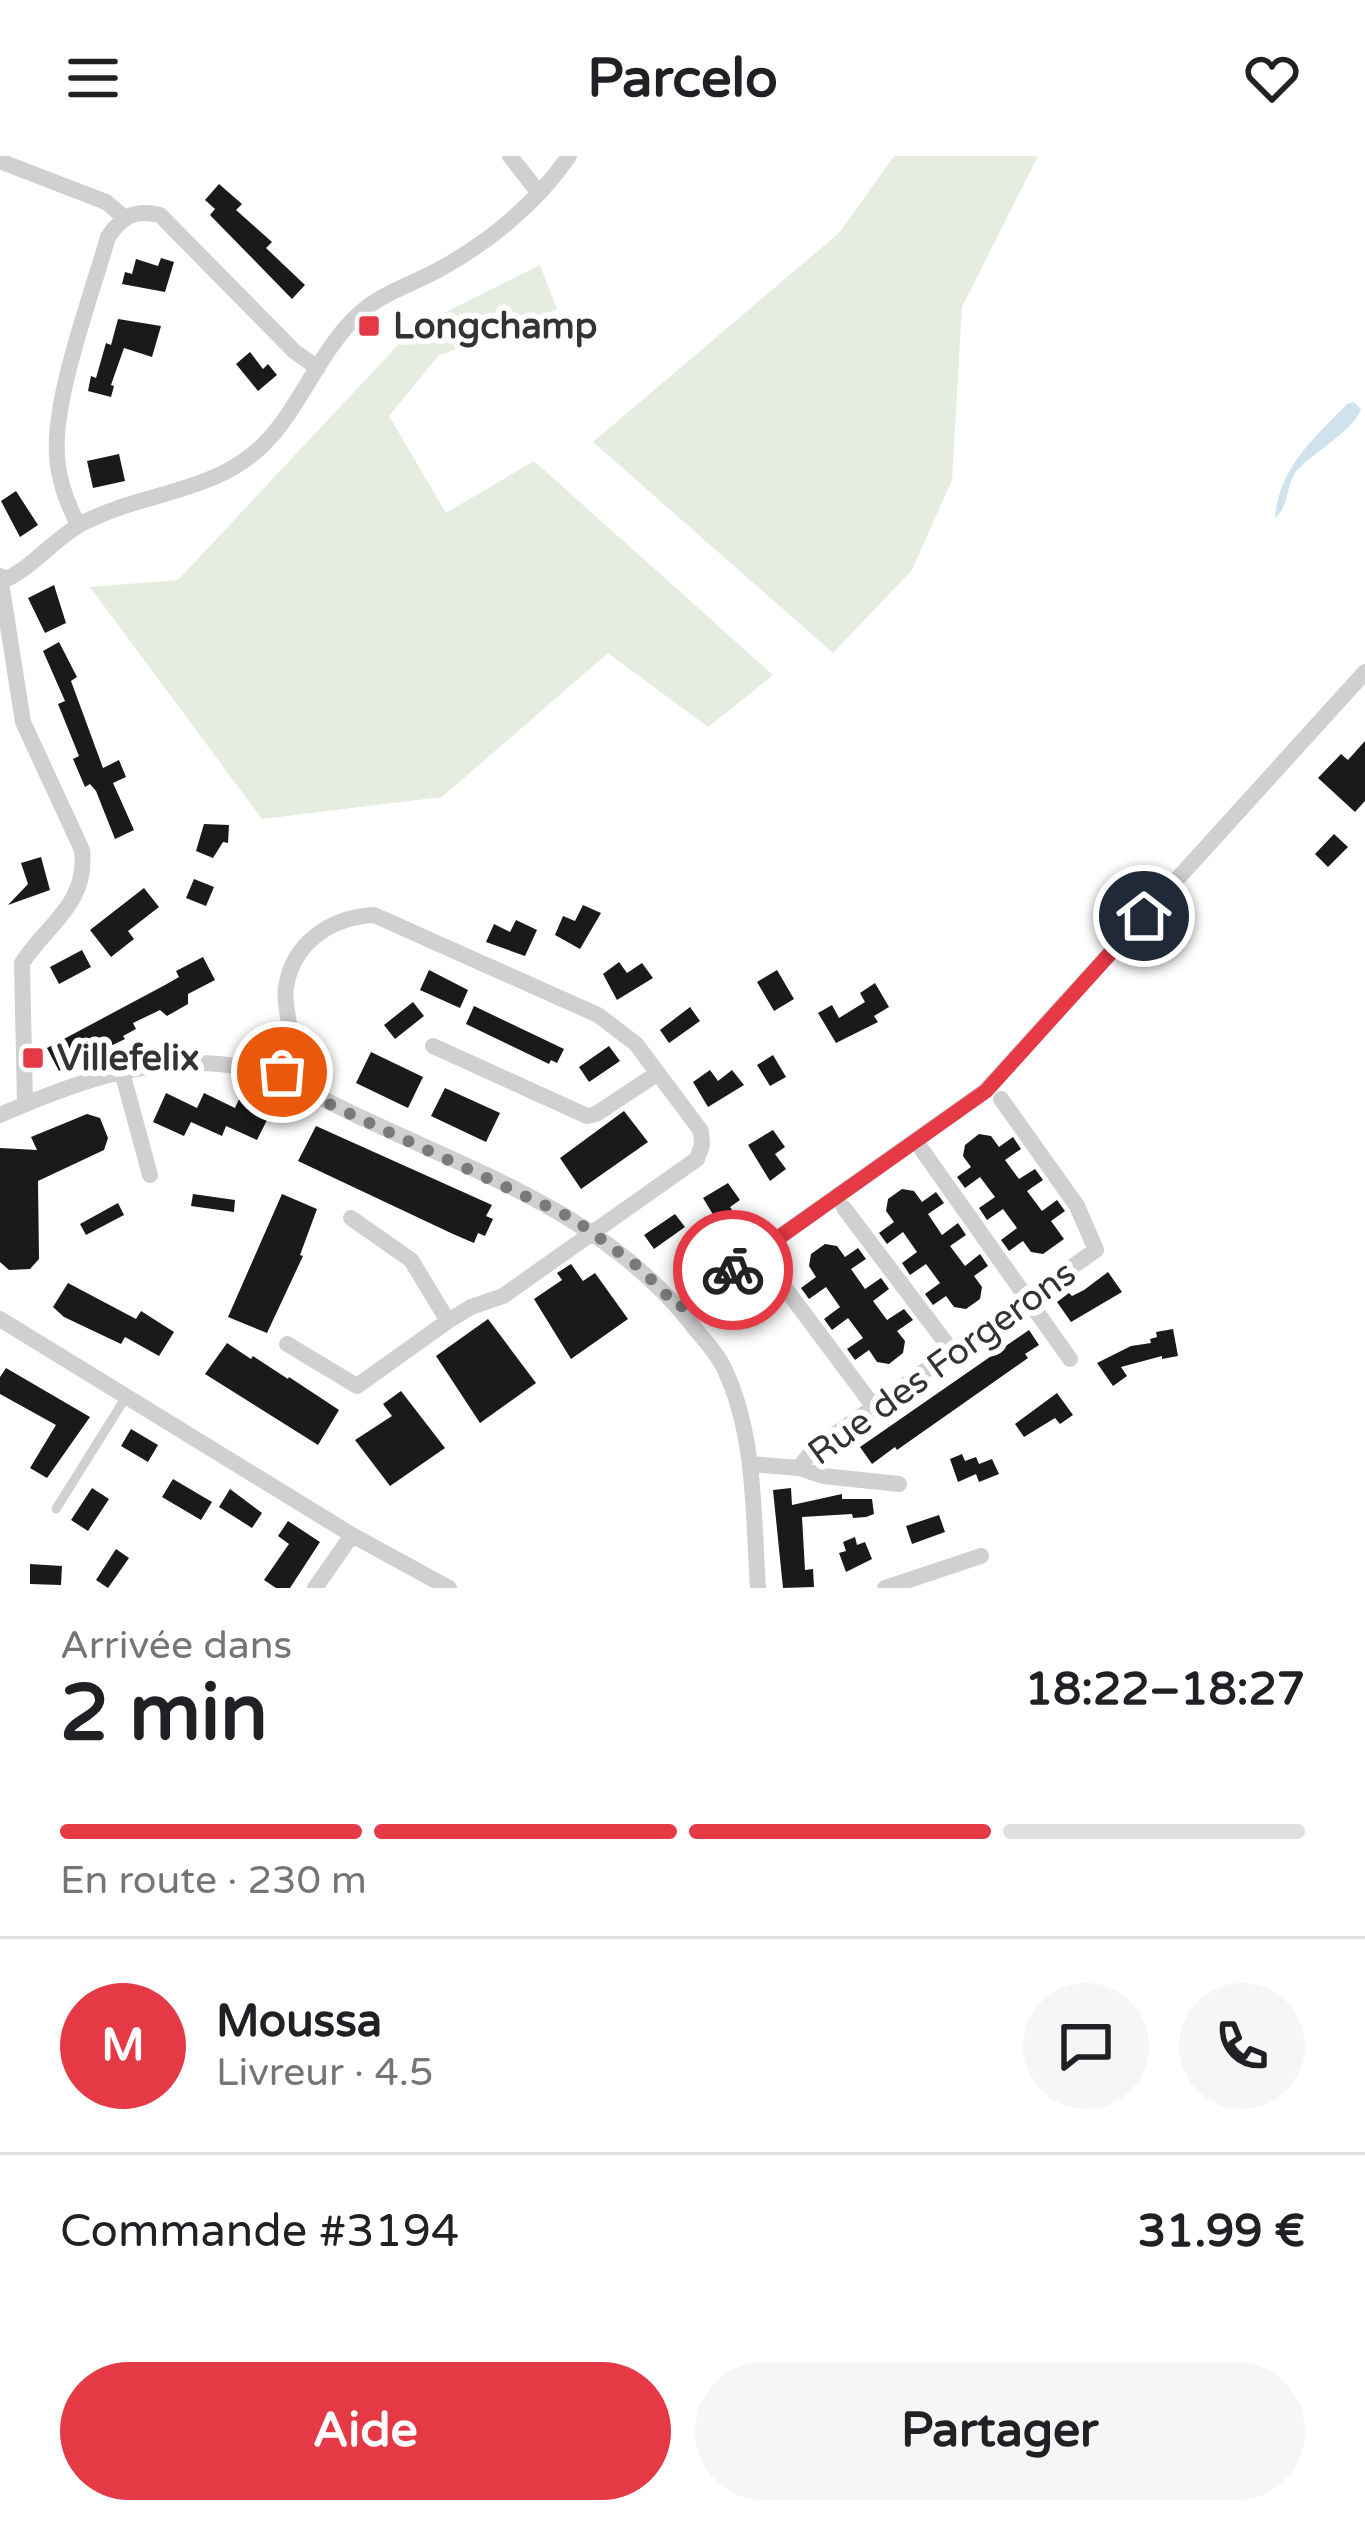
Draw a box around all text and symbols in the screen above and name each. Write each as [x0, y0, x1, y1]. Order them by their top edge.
icon: menu [60, 45, 126, 111]
icon: heart [1239, 45, 1305, 111]
text: Parcelo [587, 46, 778, 111]
place label: Longchamp [393, 305, 597, 348]
marker: Longchamp [356, 313, 382, 339]
pin [1093, 865, 1195, 967]
icon: home [1111, 883, 1177, 949]
pin [231, 1021, 333, 1123]
place label: Villefelix [57, 1037, 199, 1080]
icon: bag [249, 1039, 315, 1105]
marker: Villefelix [20, 1045, 46, 1071]
courier [673, 1210, 793, 1330]
icon: bike [700, 1237, 766, 1303]
street label: Rue des Forgerons [800, 1252, 1084, 1474]
text: Arrivée dans [60, 1622, 292, 1669]
text: 18:22–18:27 [1025, 1663, 1305, 1717]
text: 2 min [60, 1667, 268, 1761]
text: En route · 230 m [60, 1857, 367, 1904]
button: chat [1023, 1983, 1149, 2109]
button: phone [1179, 1983, 1305, 2109]
text: Moussa [216, 1995, 382, 2049]
text: M [101, 2019, 145, 2073]
text: Livreur · 4.5 [216, 2049, 434, 2096]
text: Commande #3194 [60, 2205, 459, 2259]
text: 31.99 € [1138, 2205, 1305, 2259]
button: Aide [60, 2362, 671, 2500]
button: Partager [695, 2362, 1305, 2500]

